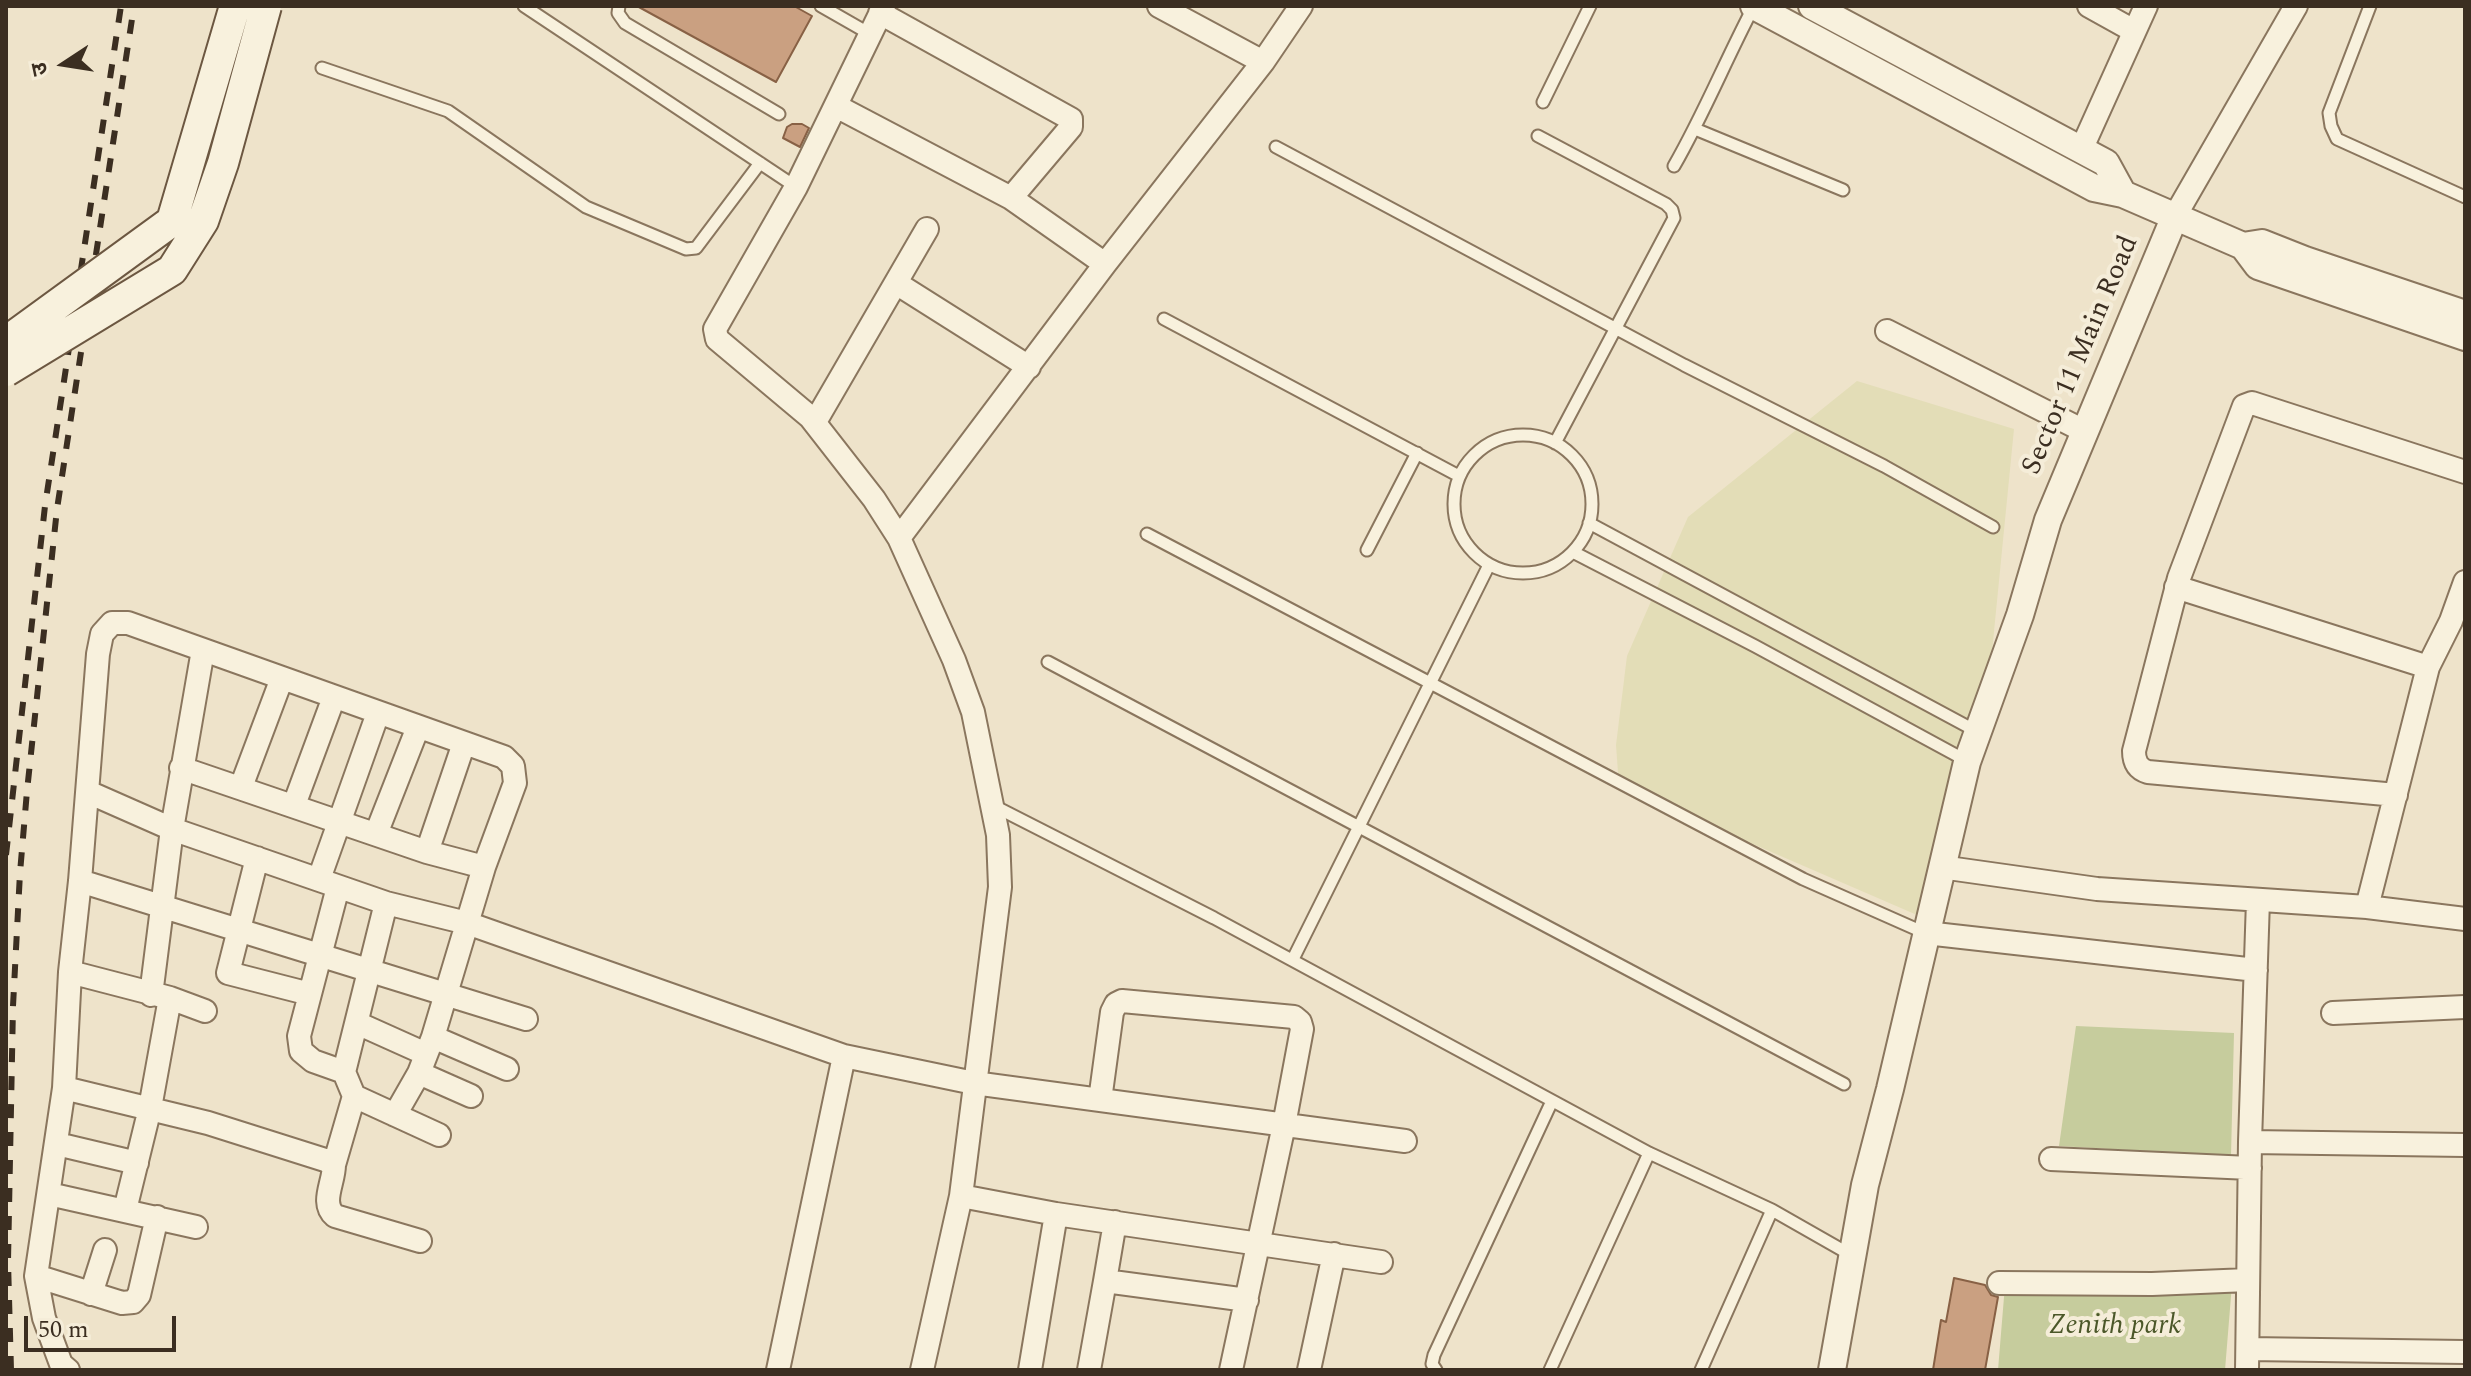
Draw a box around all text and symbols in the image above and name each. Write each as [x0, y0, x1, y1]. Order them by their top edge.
north arrow [24, 24, 104, 104]
text: उ [23, 59, 58, 79]
street label: Sector 11 Main Road [2016, 231, 2148, 481]
scale bar [28, 1300, 180, 1350]
park label: Zenith park [2049, 1311, 2181, 1345]
text: 50 m [38, 1312, 89, 1348]

